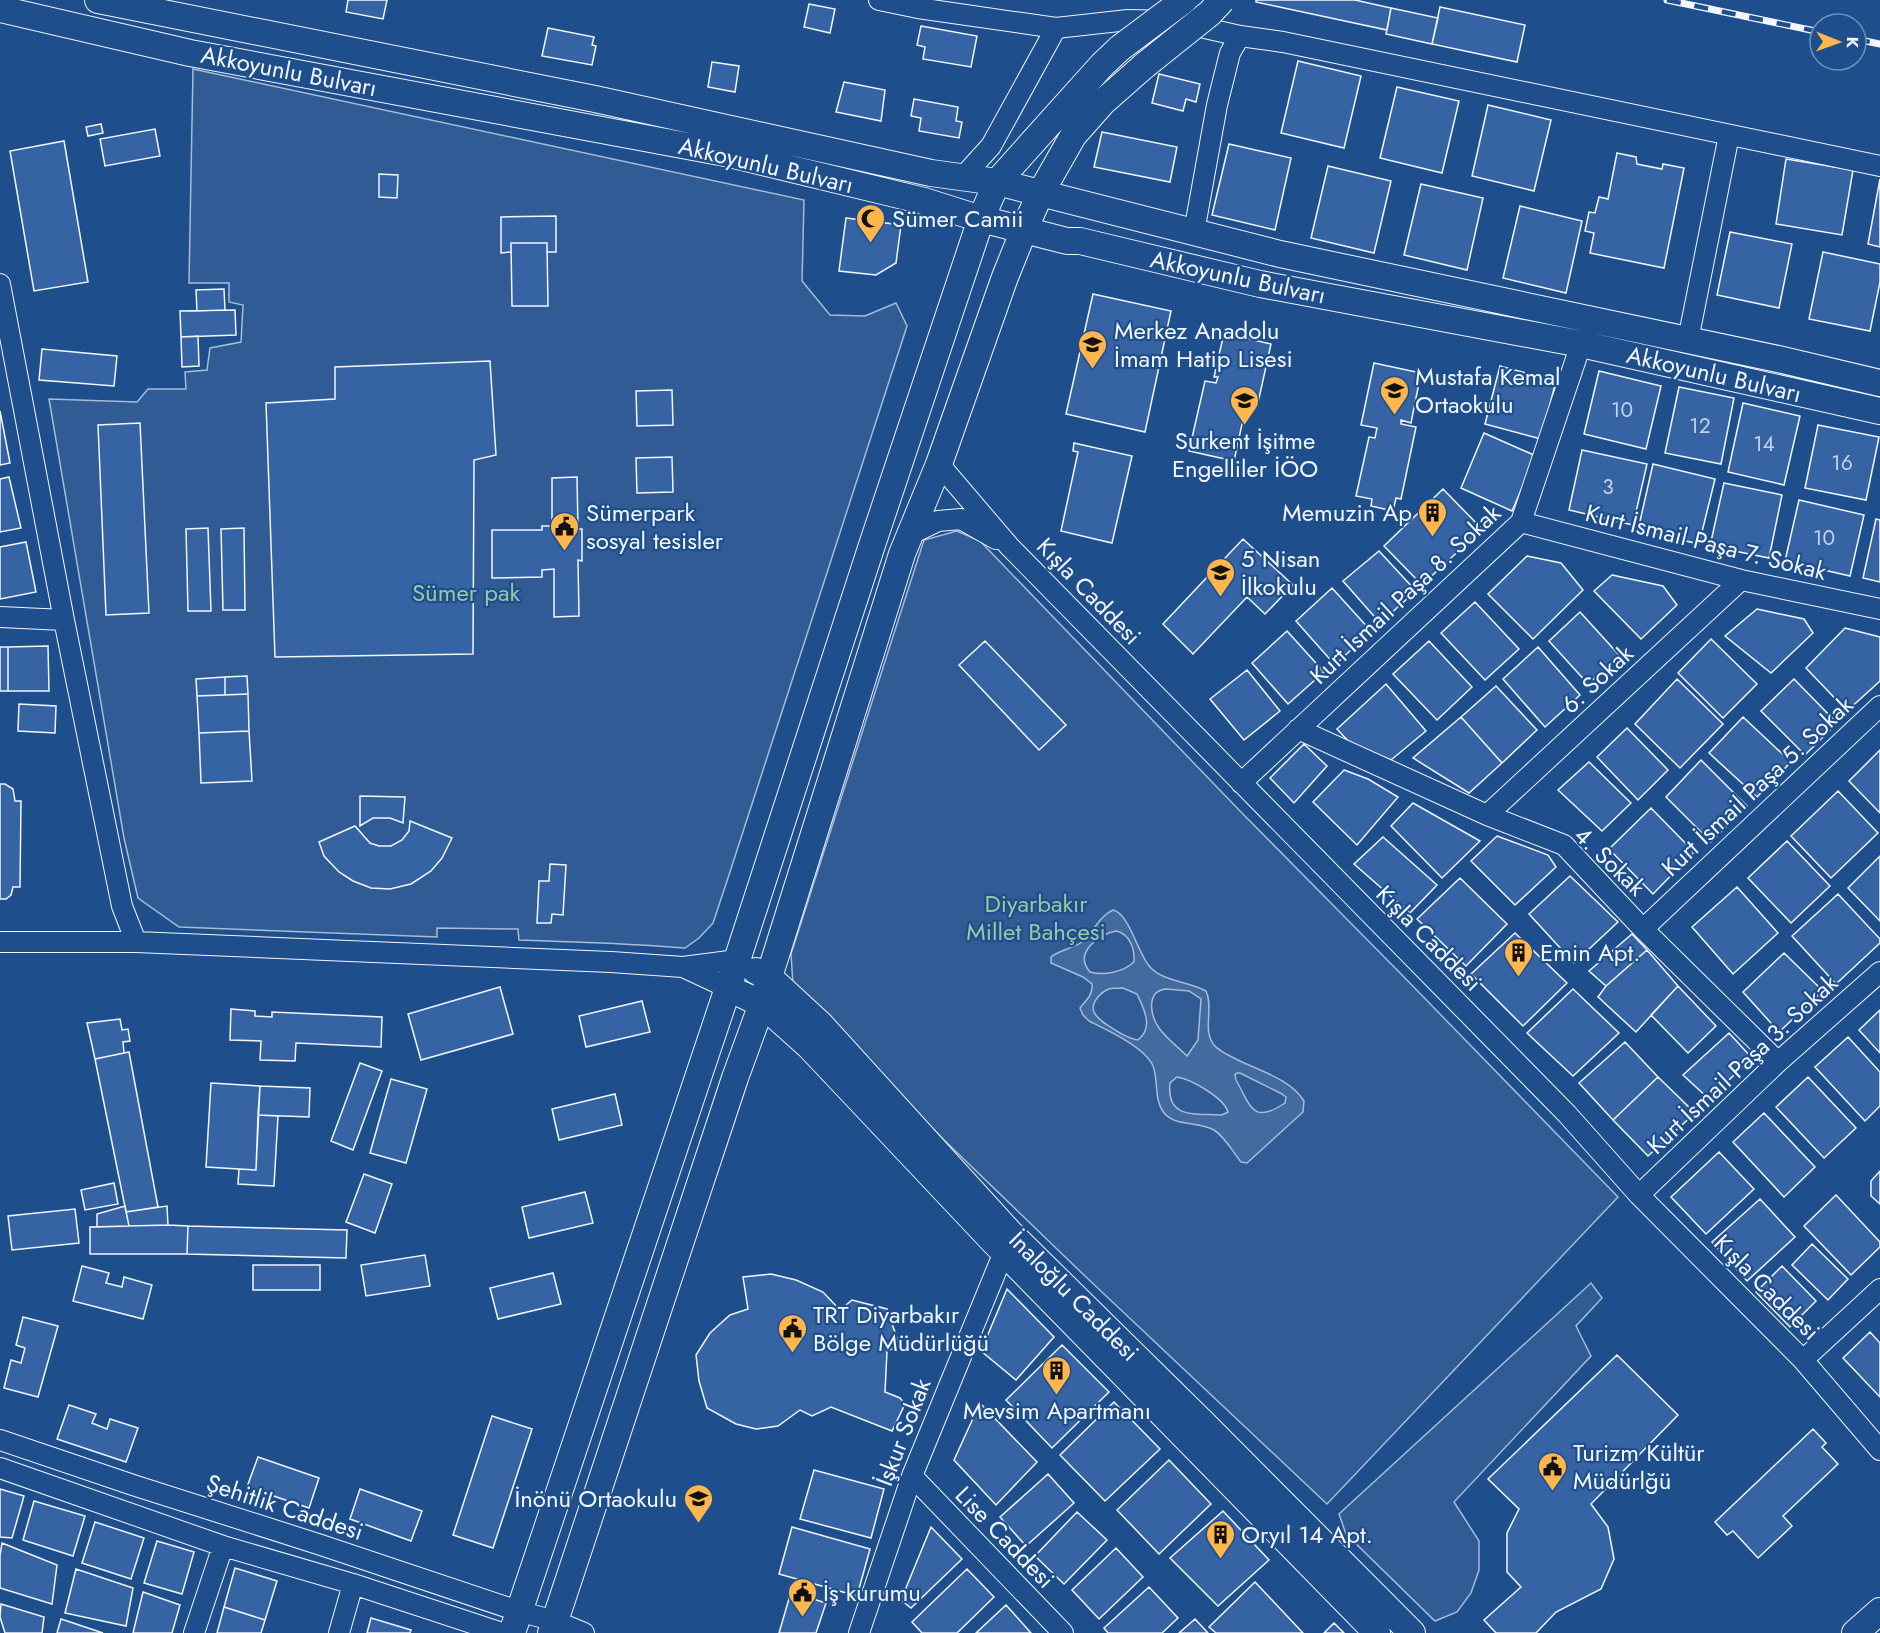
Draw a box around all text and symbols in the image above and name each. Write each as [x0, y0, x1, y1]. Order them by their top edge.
north arrow [1808, 12, 1868, 72]
text: K [1841, 36, 1864, 49]
street label: Akkoyunlu Bulvarı [198, 37, 380, 105]
street label: Akkoyunlu Bulvarı [675, 128, 857, 202]
place label: Sümer Camii [892, 201, 1023, 236]
mosque icon: Sümer Camii [855, 202, 887, 244]
street label: Akkoyunlu Bulvarı [1147, 241, 1329, 313]
place label: Merkez Anadolu İmam Hatip Lisesi [1114, 313, 1293, 376]
school or university icon: Merkez Anadolu İmam Hatip Lisesi [1077, 328, 1109, 370]
street label: Akkoyunlu Bulvarı [1623, 337, 1805, 411]
place label: Mustafa Kemal Ortaokulu [1415, 359, 1561, 422]
school or university icon: Mustafa Kemal Ortaokulu [1378, 374, 1410, 416]
school or university icon: Surkent İşitme Engelliler İÖO [1229, 384, 1261, 426]
house number: 10 [1611, 395, 1633, 425]
house number: 12 [1689, 411, 1711, 441]
place label: Surkent İşitme Engelliler İÖO [1172, 423, 1318, 486]
house number: 14 [1753, 429, 1775, 459]
house number: 16 [1831, 448, 1853, 478]
house number: 3 [1602, 472, 1614, 502]
place label: Sümerpark sosyal tesisler [586, 495, 724, 558]
place label: Memuzin Ap [1282, 495, 1412, 530]
street label: Kurt İsmail Paşa 7. Sokak [1582, 495, 1831, 589]
street label: Kurt İsmail Paşa 8. Sokak [1302, 496, 1509, 692]
building icon: Memuzin Ap [1417, 496, 1449, 538]
public building icon: Sümerpark sosyal tesisler [549, 510, 581, 552]
house number: 10 [1813, 523, 1835, 553]
street label: Kışla Caddesi [1029, 529, 1149, 653]
place label: 5 Nisan İlkokulu [1241, 541, 1320, 604]
school or university icon: 5 Nisan İlkokulu [1204, 556, 1236, 598]
park label: Sümer pak [412, 575, 520, 610]
street label: 6. Sokak [1553, 636, 1641, 722]
street label: Kurt İsmail Paşa 5. Sokak [1653, 687, 1861, 884]
street label: 4. Sokak [1566, 818, 1654, 904]
street label: Kışla Caddesi [1368, 877, 1490, 999]
park label: Diyarbakır Millet Bahçesi [966, 886, 1106, 949]
place label: Emin Apt. [1540, 935, 1640, 970]
building icon: Emin Apt. [1503, 936, 1535, 978]
street label: Kurt İsmail Paşa 3. Sokak [1639, 966, 1846, 1162]
street label: İnaloğlu Caddesi [1001, 1223, 1147, 1369]
street label: Kışla Caddesi [1706, 1226, 1828, 1348]
place label: TRT Diyarbakır Bölge Müdürlüğü [813, 1297, 989, 1360]
public building icon: TRT Diyarbakır Bölge Müdürlüğü [776, 1312, 808, 1354]
building icon: Mevsim Apartmanı [1041, 1354, 1073, 1396]
street label: İşkur Sokak [866, 1373, 940, 1491]
place label: Mevsim Apartmanı [963, 1393, 1151, 1428]
place label: Turizm Kültür Müdürlğü [1573, 1435, 1705, 1498]
public building icon: Turizm Kültür Müdürlğü [1536, 1450, 1568, 1492]
street label: Şehitlik Caddesi [202, 1465, 368, 1549]
street label: Lise Caddesi [947, 1478, 1063, 1596]
place label: İnönü Ortaokulu [514, 1481, 677, 1516]
school or university icon: İnönü Ortaokulu [682, 1482, 714, 1524]
place label: Oryıl 14 Apt. [1241, 1517, 1373, 1552]
building icon: Oryıl 14 Apt. [1204, 1518, 1236, 1560]
place label: İş kurumu [823, 1575, 921, 1610]
public building icon: İş kurumu [786, 1576, 818, 1618]

